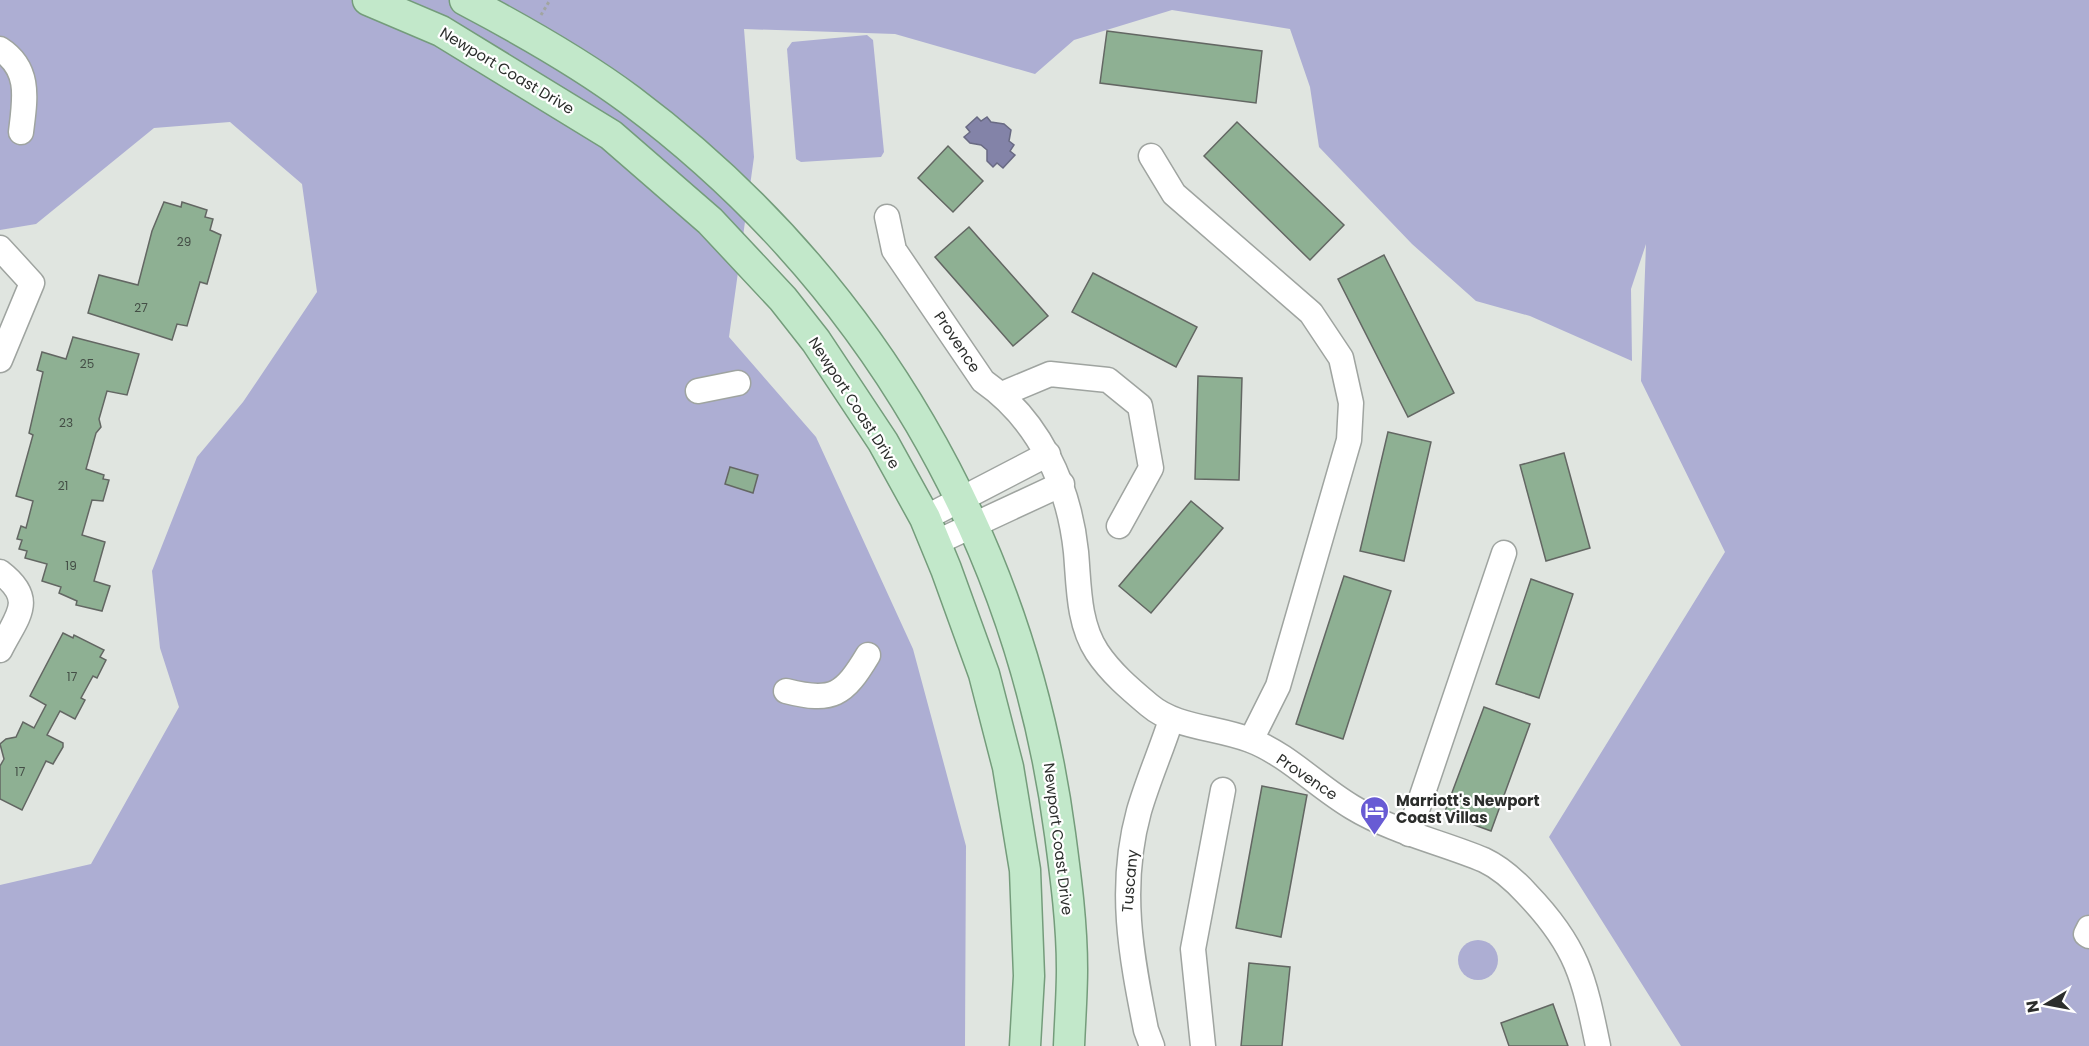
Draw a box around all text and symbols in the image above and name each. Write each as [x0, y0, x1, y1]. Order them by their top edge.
street label: Newport Coast Drive [436, 22, 578, 119]
house number: 29 [177, 233, 191, 250]
house number: 27 [134, 299, 148, 316]
street label: Provence [929, 307, 986, 376]
street label: Newport Coast Drive [804, 333, 905, 473]
house number: 25 [80, 355, 94, 372]
house number: 23 [59, 414, 73, 431]
house number: 21 [58, 477, 68, 494]
house number: 19 [65, 557, 77, 574]
house number: 17 [67, 668, 78, 685]
street label: Provence [1273, 748, 1342, 805]
street label: Newport Coast Drive [1039, 762, 1078, 916]
house number: 17 [15, 763, 26, 780]
place label: Marriott's Newport Coast Villas [1396, 790, 1540, 828]
hotel icon: Marriott's Newport Coast Villas [1359, 794, 1391, 836]
street label: Tuscany [1116, 848, 1143, 913]
north arrow [2017, 974, 2077, 1034]
text: N [2020, 999, 2045, 1014]

